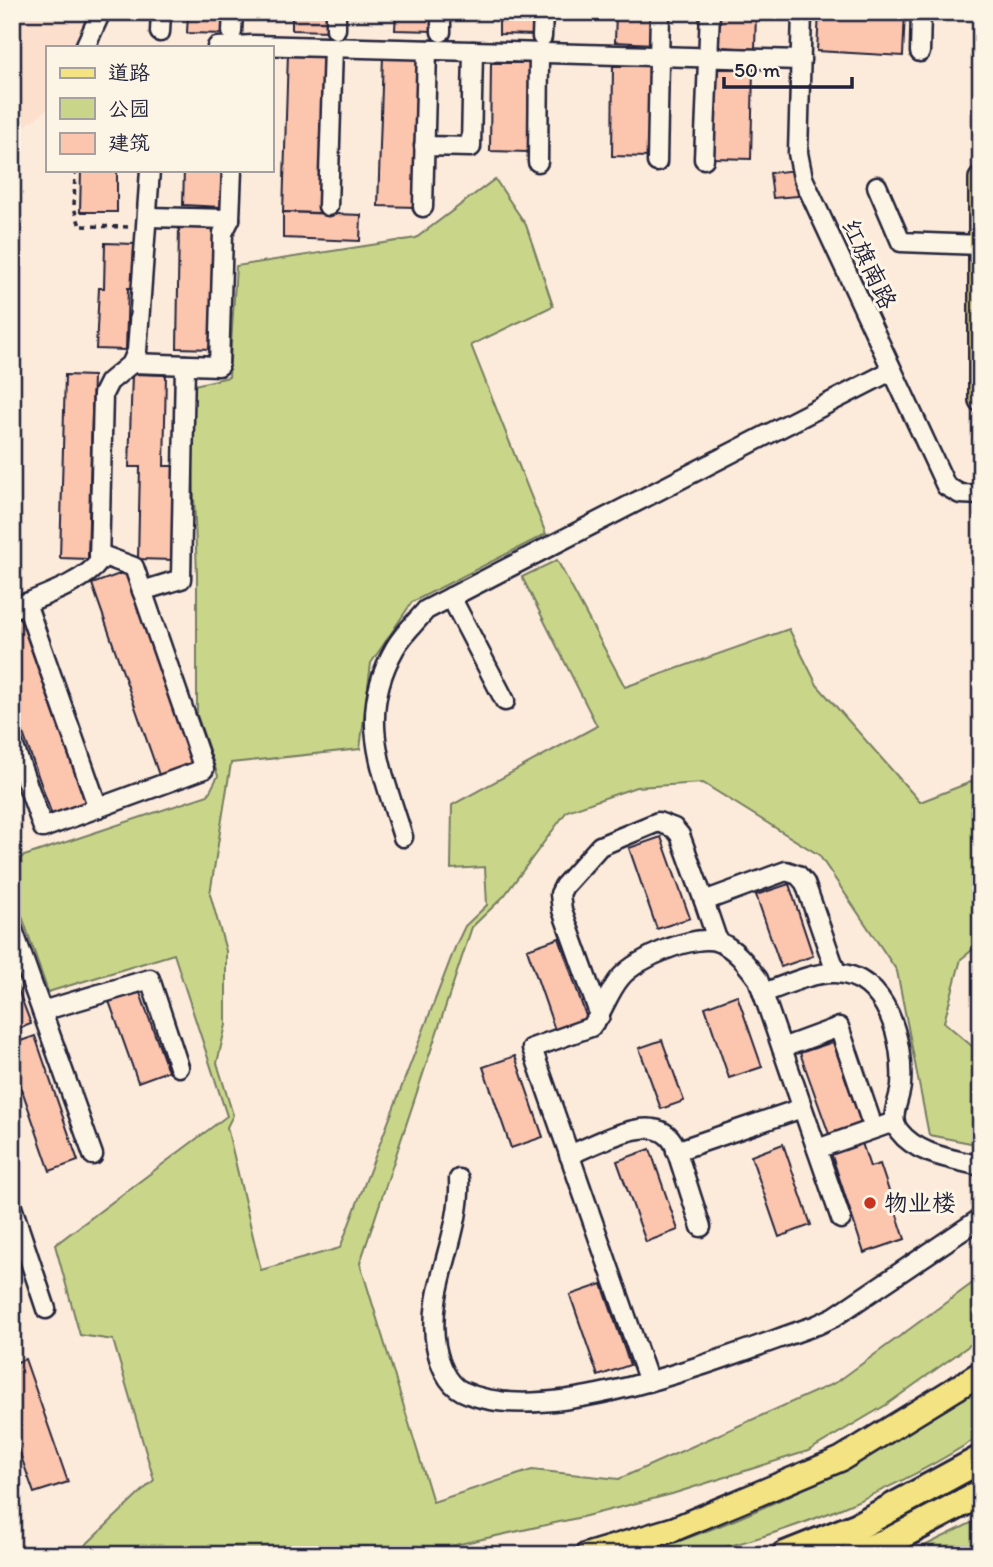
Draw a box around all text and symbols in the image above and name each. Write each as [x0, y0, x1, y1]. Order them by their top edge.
legend [46, 46, 273, 172]
scale bar [724, 46, 851, 90]
text: 50 m [734, 57, 781, 82]
text: 道路 [108, 60, 150, 85]
text: 公园 [108, 96, 150, 121]
text: 建筑 [108, 130, 150, 155]
street label: 红旗南路 [836, 214, 903, 313]
place label: 物业楼 [884, 1188, 956, 1217]
marker: 物业楼 [862, 1195, 878, 1211]

